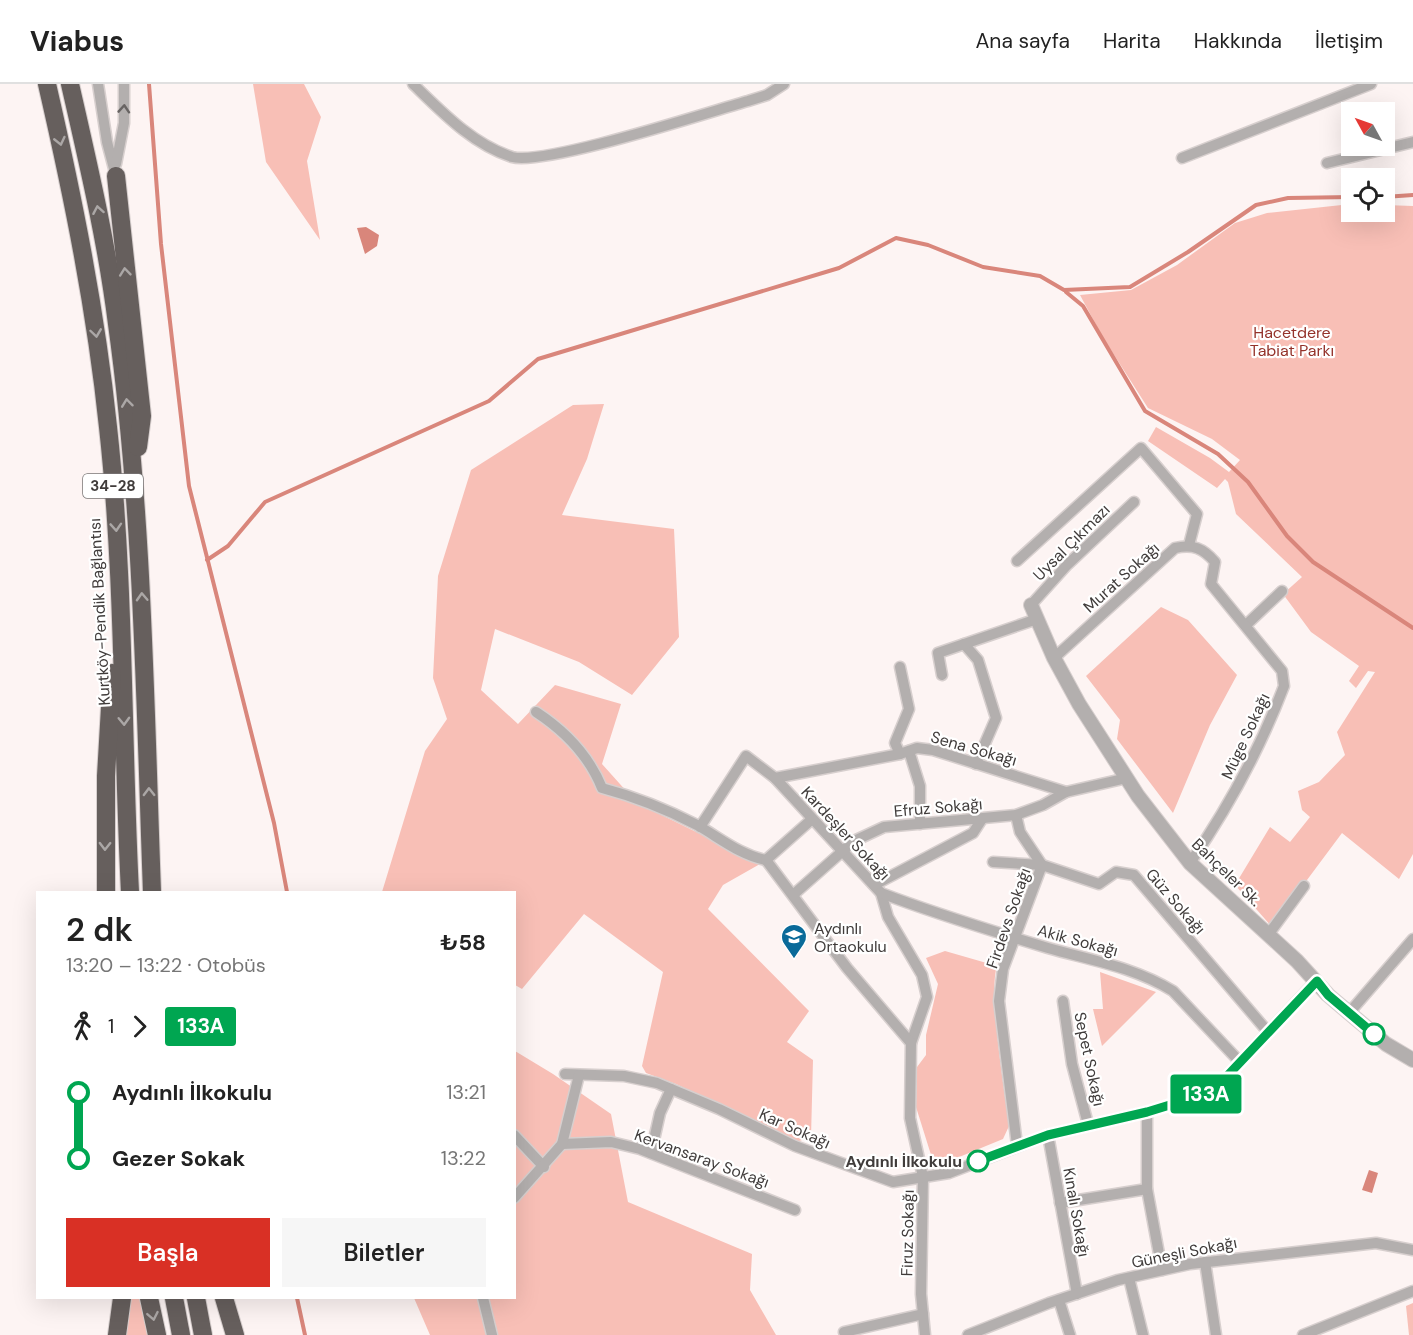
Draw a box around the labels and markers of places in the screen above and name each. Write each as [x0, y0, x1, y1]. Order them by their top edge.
place label: Aydınlı Ortaokulu [814, 918, 887, 957]
school or university icon: Aydınlı Ortaokulu [779, 922, 809, 960]
unlabelled marker [1363, 1023, 1385, 1045]
marker: Aydınlı İlkokulu [967, 1150, 989, 1172]
place label: Aydınlı İlkokulu [846, 1151, 962, 1172]

